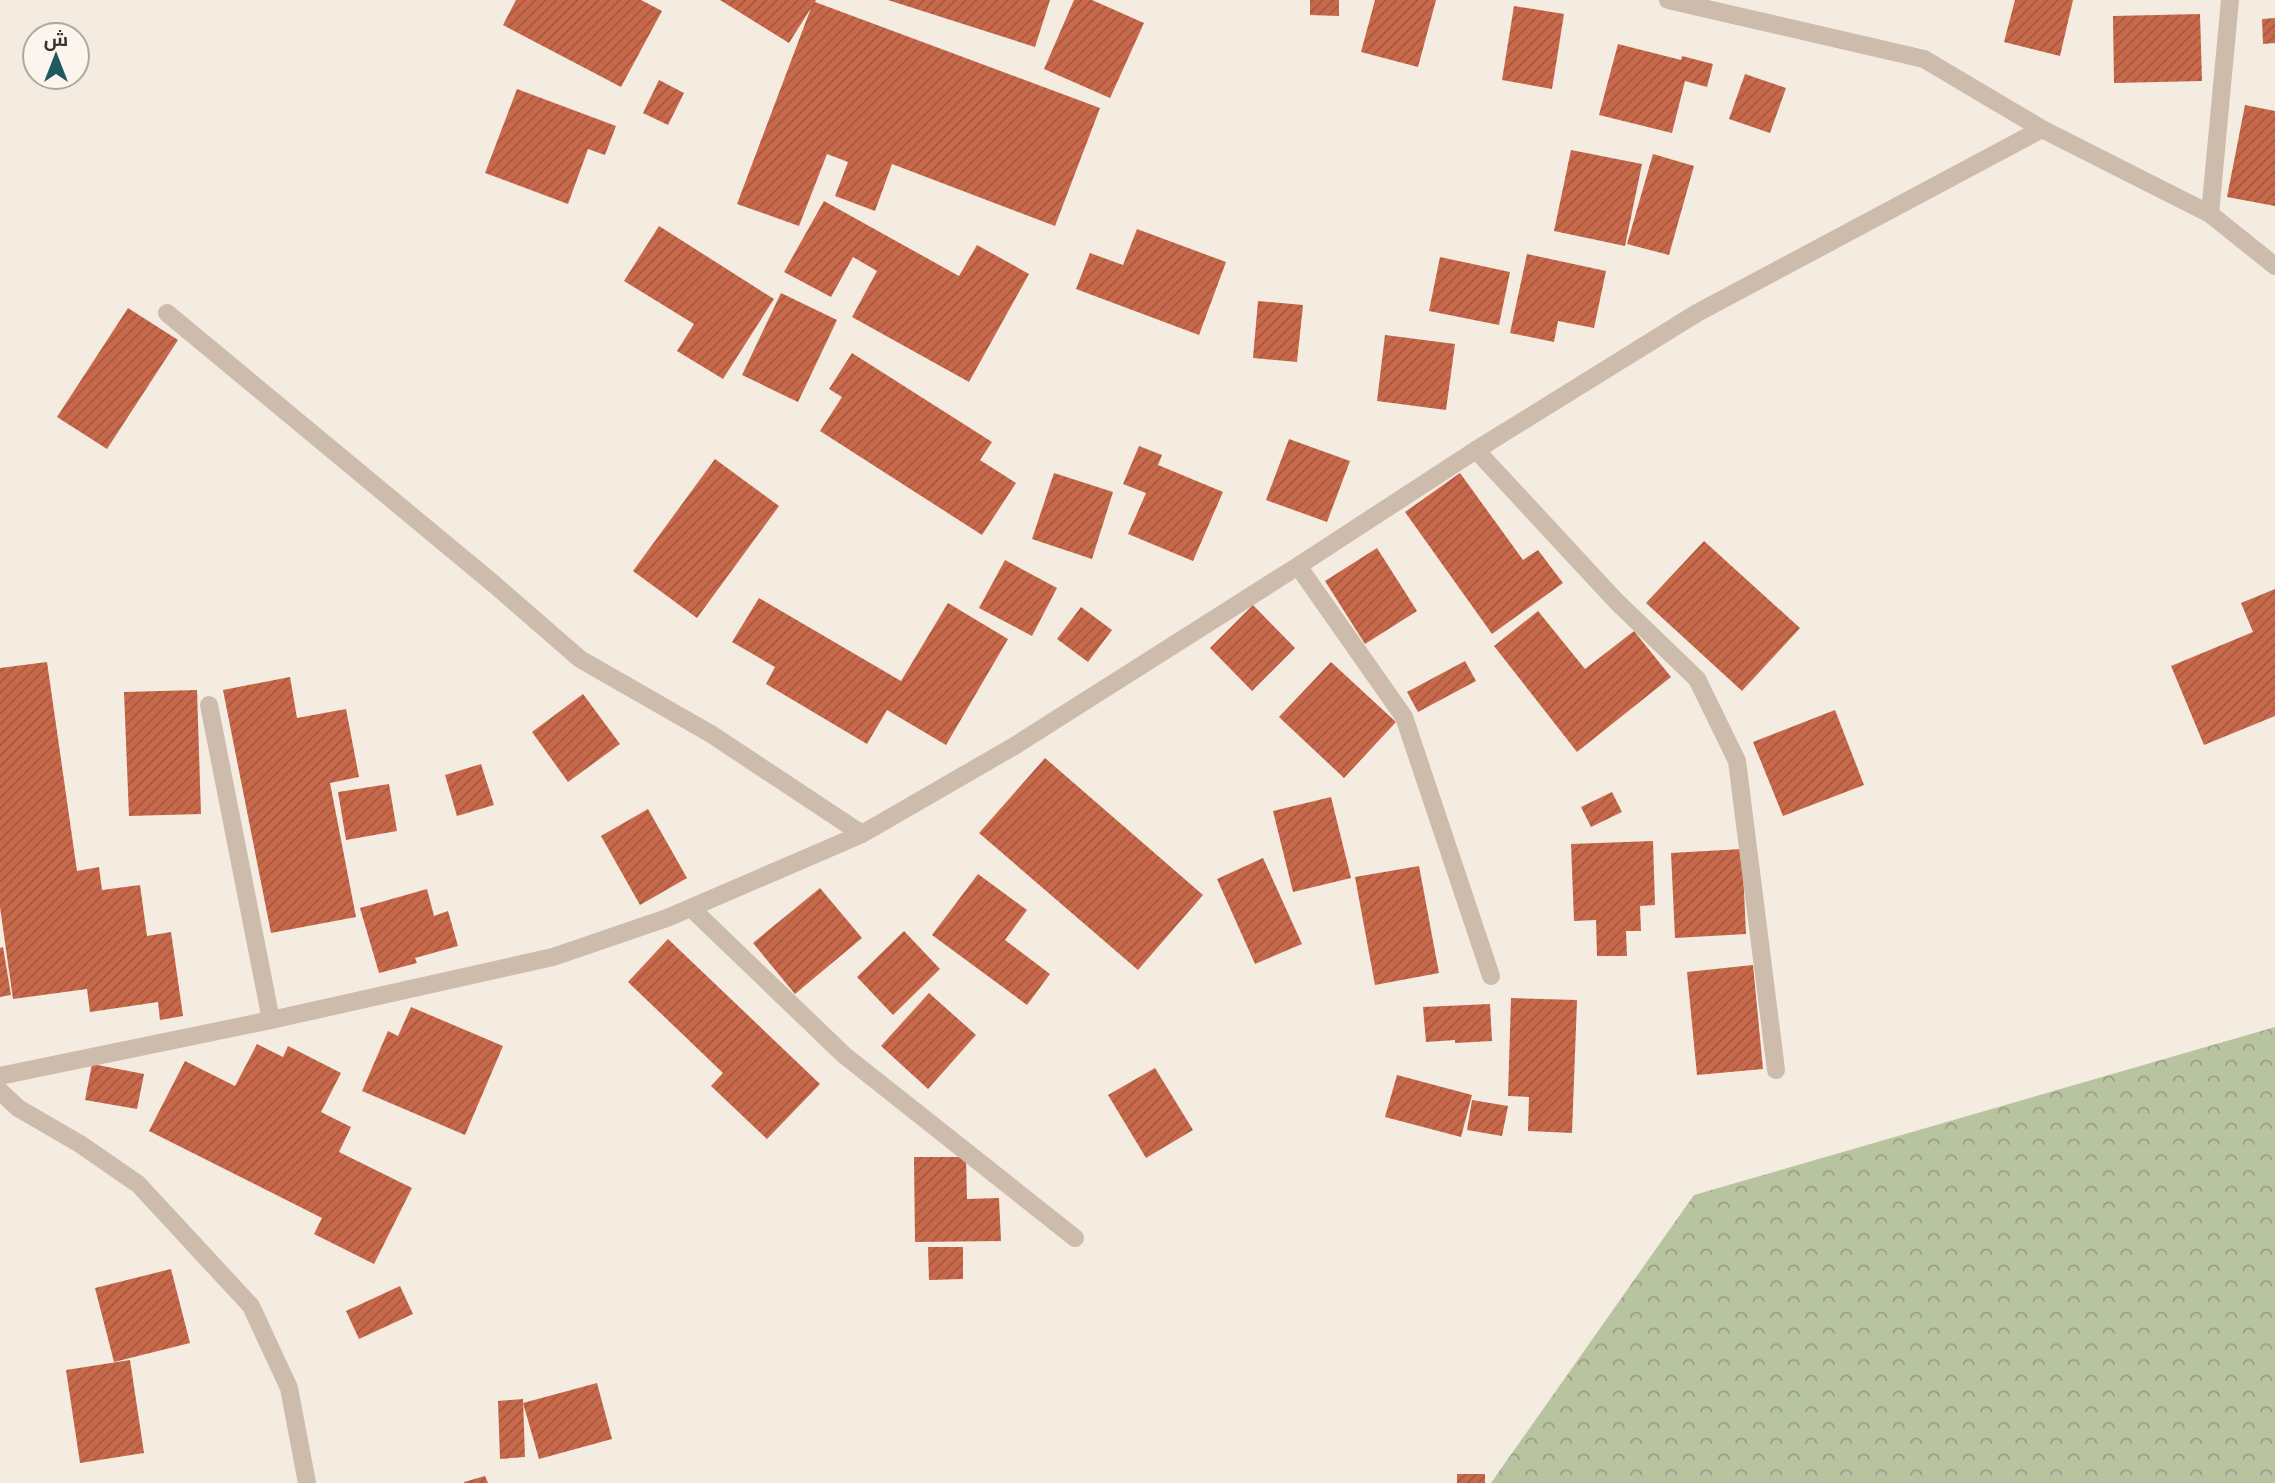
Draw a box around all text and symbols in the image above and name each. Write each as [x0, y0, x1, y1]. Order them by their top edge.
north arrow [21, 21, 91, 91]
text: ش [44, 28, 68, 51]

